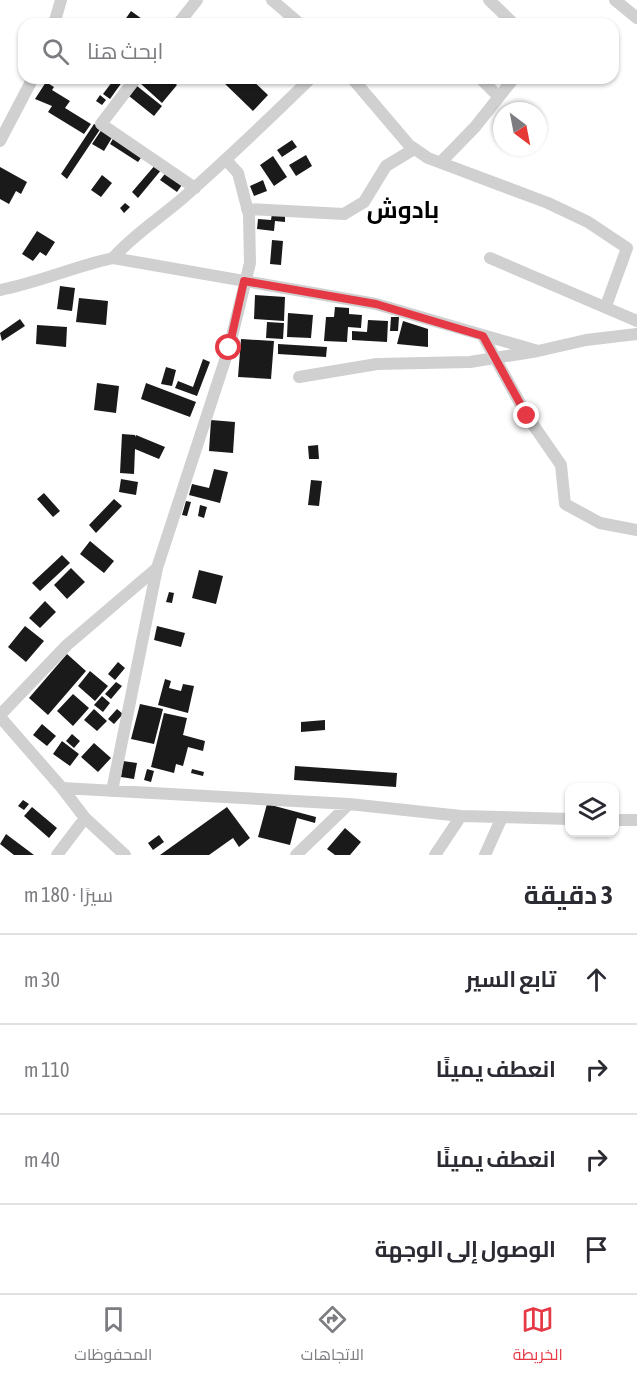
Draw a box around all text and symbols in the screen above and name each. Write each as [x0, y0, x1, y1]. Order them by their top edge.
search box [18, 18, 619, 84]
icon: search [39, 35, 72, 68]
text: ابحث هنا [87, 38, 164, 64]
north arrow [493, 102, 547, 156]
district label: بادوش [367, 196, 439, 224]
route start [215, 334, 241, 360]
route end [513, 402, 539, 428]
map controls [565, 783, 619, 837]
button: layers [565, 783, 619, 837]
text: 3 دقيقة [524, 880, 613, 910]
text: سيرًا · 180 m [24, 883, 113, 906]
icon: ahead [580, 963, 613, 996]
text: تابع السير [466, 966, 556, 992]
text: 30 m [24, 968, 60, 991]
icon: right [580, 1053, 613, 1086]
text: انعطف يمينًا [436, 1056, 556, 1082]
text: 110 m [24, 1058, 69, 1081]
icon: right [580, 1143, 613, 1176]
text: انعطف يمينًا [436, 1146, 556, 1172]
text: 40 m [24, 1148, 60, 1171]
icon: arrive [580, 1233, 613, 1266]
text: الوصول إلى الوجهة [375, 1236, 556, 1262]
tab: المحفوظات [74, 1303, 152, 1369]
tab: الاتجاهات [301, 1303, 364, 1369]
tab: الخريطة [513, 1303, 563, 1369]

